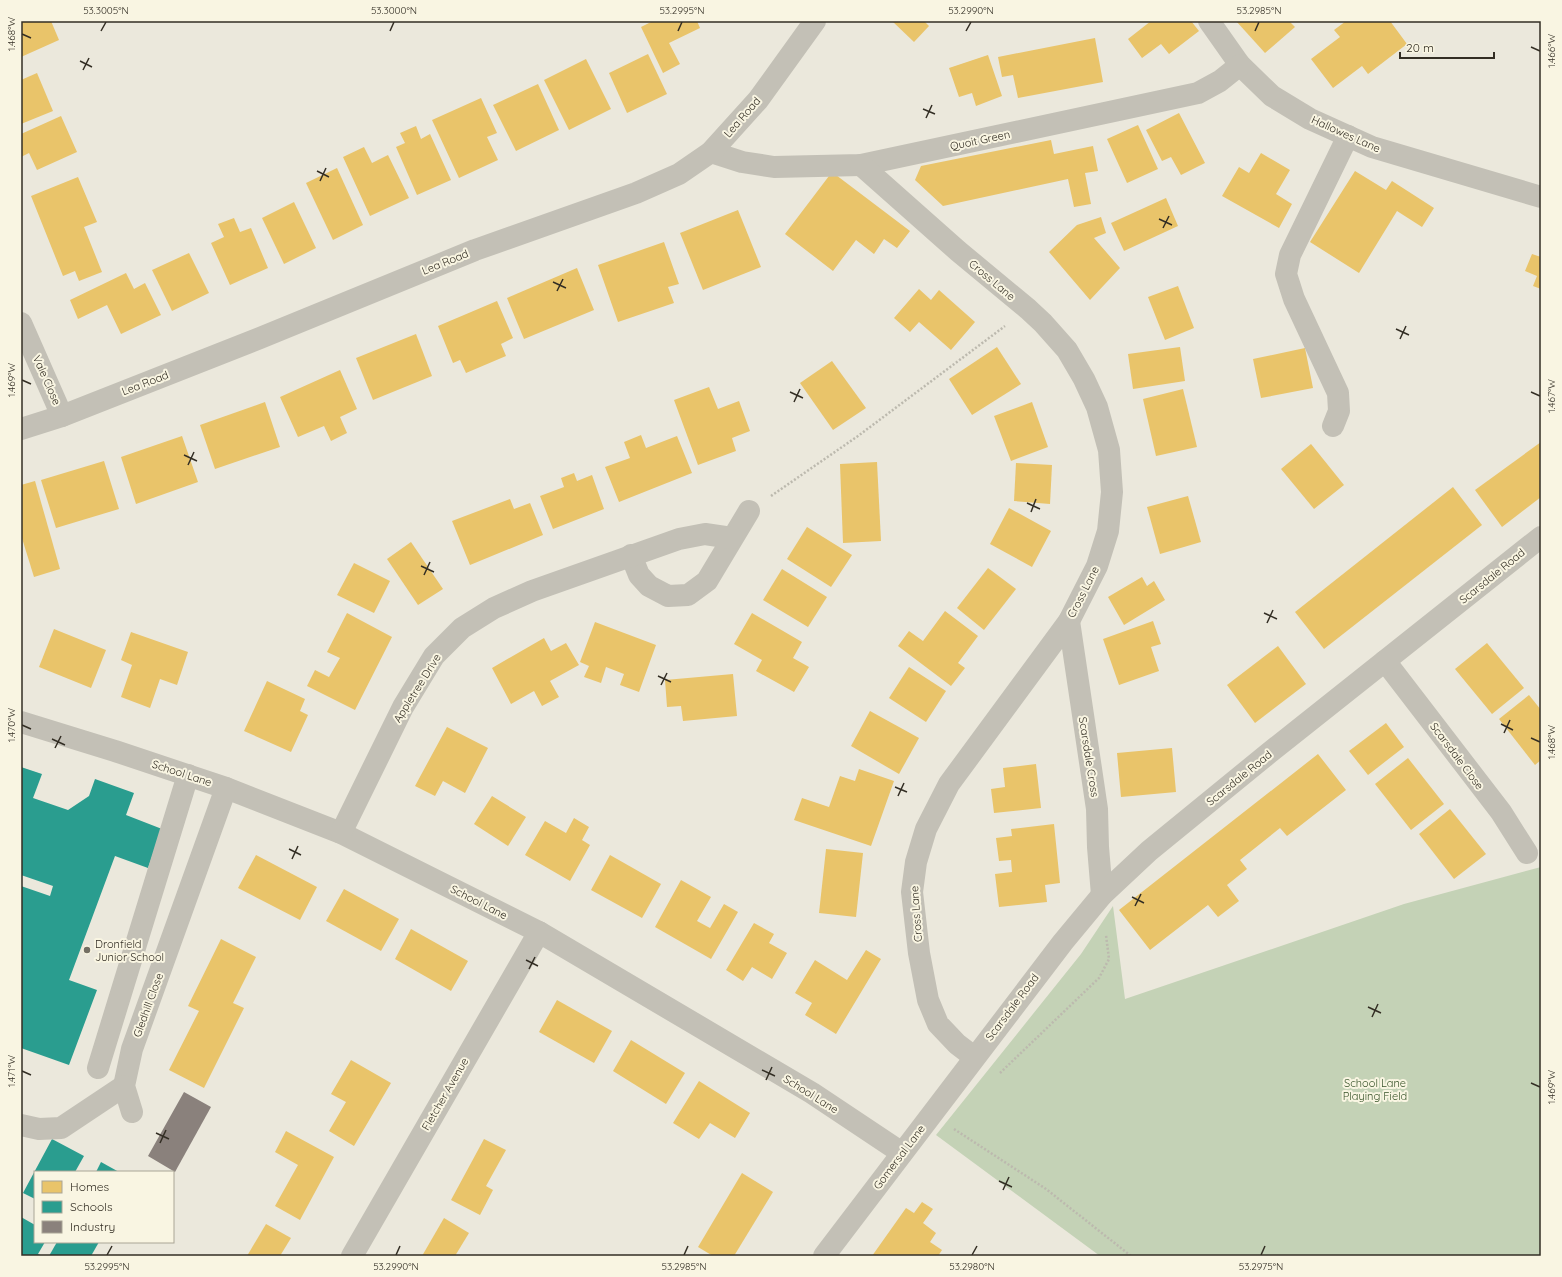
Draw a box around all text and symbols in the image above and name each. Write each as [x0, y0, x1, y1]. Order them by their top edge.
text: 53.3005°N [83, 4, 129, 17]
text: 53.3000°N [371, 4, 417, 17]
text: 53.2995°N [659, 4, 705, 17]
text: 53.2990°N [948, 4, 994, 17]
text: 53.2985°N [1236, 4, 1282, 17]
text: 1.468°W [5, 17, 18, 51]
scale bar [1400, 34, 1494, 60]
text: 1.466°W [1545, 34, 1558, 68]
text: 20 m [1406, 40, 1434, 55]
street label: Lea Road [721, 94, 763, 140]
street label: Hallowes Lane [1309, 113, 1383, 155]
street label: Quoit Green [949, 127, 1011, 153]
street label: Lea Road [420, 246, 470, 278]
street label: Cross Lane [966, 257, 1018, 303]
street label: Vale Close [30, 353, 64, 407]
text: 1.469°W [5, 362, 18, 397]
street label: Lea Road [120, 368, 170, 398]
text: 1.467°W [1545, 379, 1558, 413]
street label: Scarsdale Road [1456, 545, 1528, 607]
street label: Cross Lane [1064, 564, 1102, 620]
street label: Appletree Drive [390, 651, 444, 725]
text: 1.470°W [5, 708, 18, 742]
street label: Scarsdale Cross [1076, 716, 1102, 798]
street label: Scarsdale Close [1427, 720, 1487, 792]
text: 1.468°W [1545, 725, 1558, 759]
street label: Scarsdale Road [1203, 747, 1275, 809]
street label: School Lane [150, 757, 214, 789]
street label: School Lane [448, 882, 510, 922]
street label: Cross Lane [907, 885, 925, 943]
place label: Dronfield Junior School [95, 937, 164, 964]
marker: Dronfield Junior School [82, 945, 92, 955]
street label: Gledhill Close [130, 971, 166, 1039]
street label: Scarsdale Road [982, 971, 1042, 1043]
text: 1.471°W [5, 1054, 18, 1087]
street label: Fletcher Avenue [419, 1055, 471, 1133]
text: 1.469°W [1545, 1069, 1558, 1104]
street label: School Lane [781, 1072, 841, 1116]
park label: School Lane Playing Field [1343, 1076, 1407, 1103]
street label: Gomersal Lane [870, 1122, 928, 1192]
legend [34, 1171, 174, 1243]
text: Homes [70, 1179, 110, 1194]
text: Schools [70, 1199, 113, 1214]
text: Industry [70, 1219, 115, 1234]
text: 53.2995°N [84, 1260, 130, 1273]
text: 53.2990°N [373, 1260, 419, 1273]
text: 53.2985°N [661, 1260, 707, 1273]
text: 53.2980°N [949, 1260, 995, 1273]
text: 53.2975°N [1239, 1260, 1283, 1273]

